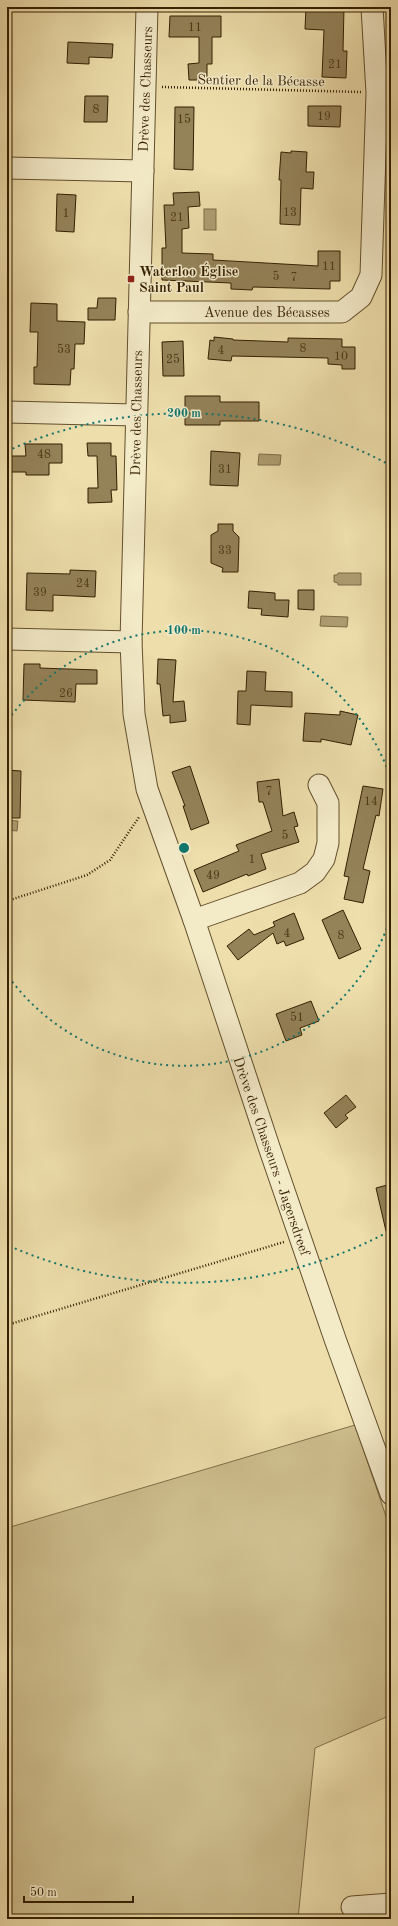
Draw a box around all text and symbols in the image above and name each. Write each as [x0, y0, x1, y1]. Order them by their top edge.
house number: 11 [188, 22, 202, 34]
street label: Drève des Chasseurs [137, 26, 155, 152]
house number: 21 [328, 59, 342, 71]
street label: Sentier de la Bécasse [197, 73, 325, 89]
house number: 8 [93, 104, 100, 116]
house number: 19 [317, 111, 331, 123]
house number: 15 [177, 113, 191, 126]
house number: 13 [283, 207, 297, 219]
house number: 1 [63, 208, 69, 220]
house number: 21 [170, 212, 184, 224]
house number: 11 [322, 261, 336, 273]
place label: Waterloo Église Saint Paul [139, 262, 238, 295]
house number: 5 [273, 270, 280, 283]
house number: 7 [291, 272, 297, 284]
marker: Waterloo Église Saint Paul [126, 274, 136, 284]
street label: Avenue des Bécasses [204, 306, 330, 320]
house number: 53 [57, 343, 71, 356]
house number: 8 [300, 343, 307, 355]
house number: 4 [218, 345, 225, 357]
street label: Drève des Chasseurs [129, 350, 145, 476]
house number: 10 [334, 351, 348, 363]
house number: 25 [166, 353, 180, 366]
text: 200 m [167, 408, 201, 420]
house number: 48 [37, 449, 51, 461]
house number: 31 [218, 464, 232, 476]
house number: 33 [218, 545, 232, 557]
house number: 24 [76, 578, 90, 590]
house number: 39 [33, 587, 47, 599]
text: 100 m [167, 625, 201, 637]
house number: 26 [59, 688, 73, 700]
house number: 7 [266, 786, 272, 798]
house number: 14 [364, 796, 378, 808]
house number: 5 [282, 829, 289, 842]
centre of rings [177, 841, 191, 855]
house number: 1 [249, 854, 255, 866]
house number: 49 [206, 870, 220, 882]
house number: 4 [284, 928, 291, 940]
house number: 8 [338, 930, 345, 942]
house number: 51 [290, 1011, 304, 1024]
street label: Drève des Chasseurs - Jagersdreef [230, 1055, 312, 1259]
scale bar [24, 1878, 133, 1904]
text: 50 m [30, 1886, 57, 1899]

